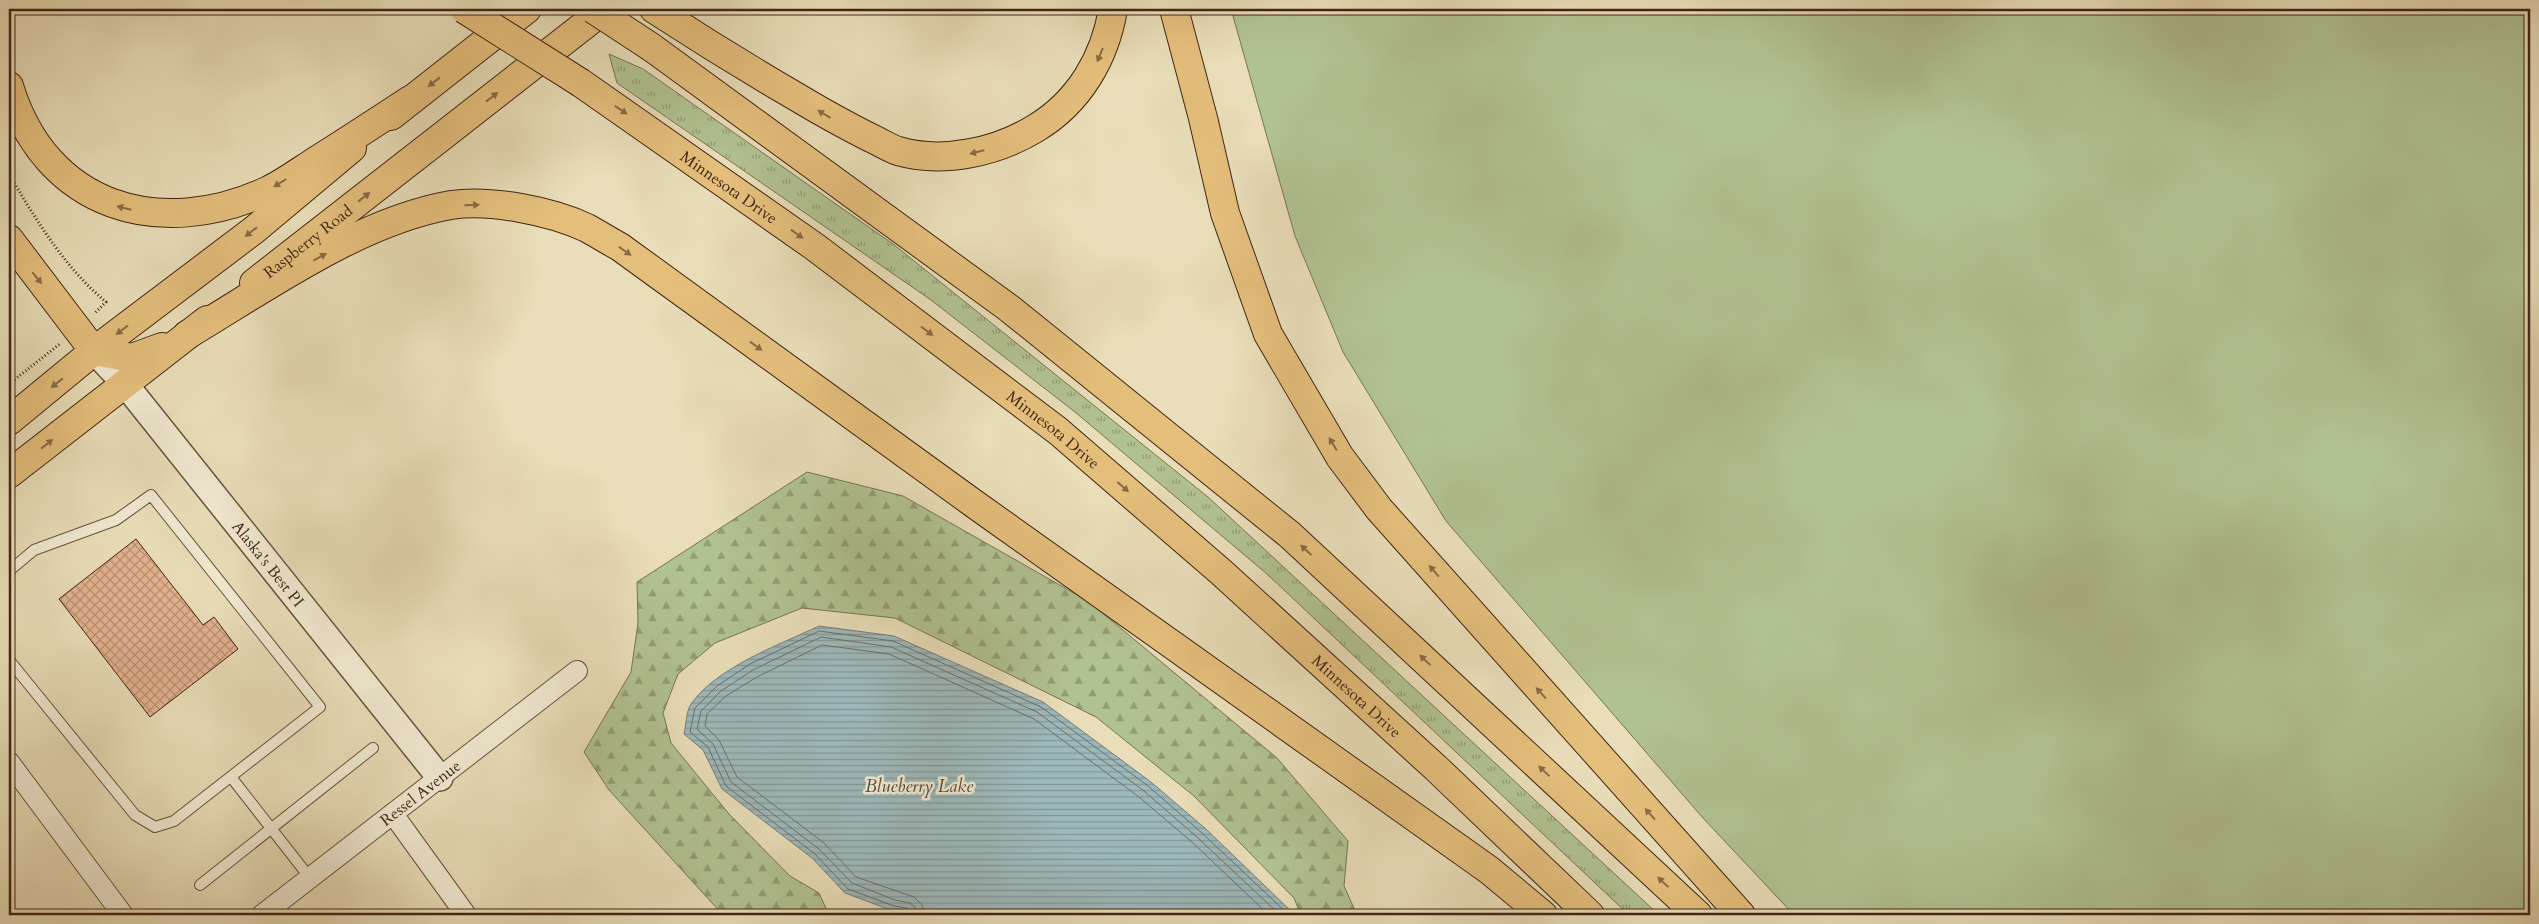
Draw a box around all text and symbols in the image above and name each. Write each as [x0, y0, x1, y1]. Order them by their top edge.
one-way arrow [1095, 48, 1103, 62]
one-way arrow [428, 76, 441, 87]
one-way arrow [485, 92, 498, 103]
one-way arrow [615, 105, 628, 115]
one-way arrow [817, 109, 830, 118]
street label: Minnesota Drive [676, 146, 782, 229]
one-way arrow [969, 148, 984, 156]
one-way arrow [274, 179, 287, 188]
one-way arrow [357, 192, 370, 203]
street label: Raspberry Road [259, 200, 358, 284]
one-way arrow [464, 201, 480, 209]
one-way arrow [116, 203, 131, 211]
one-way arrow [245, 227, 258, 238]
one-way arrow [790, 229, 804, 239]
one-way arrow [618, 246, 632, 256]
one-way arrow [312, 253, 327, 261]
one-way arrow [32, 272, 43, 285]
one-way arrow [116, 325, 129, 336]
one-way arrow [920, 326, 933, 337]
one-way arrow [750, 341, 763, 351]
one-way arrow [51, 377, 64, 388]
street label: Minnesota Drive [1002, 386, 1104, 474]
one-way arrow [1328, 438, 1337, 451]
one-way arrow [40, 439, 53, 450]
one-way arrow [1116, 481, 1128, 493]
street label: Alaska's Best PI [227, 516, 309, 612]
one-way arrow [1301, 544, 1313, 556]
one-way arrow [1428, 565, 1439, 578]
street label: Minnesota Drive [1307, 650, 1406, 743]
one-way arrow [1419, 654, 1431, 666]
one-way arrow [1536, 686, 1547, 699]
street label: Ressel Avenue [376, 755, 466, 832]
one-way arrow [1538, 765, 1550, 777]
water label: Blueberry Lake [865, 774, 974, 799]
one-way arrow [1644, 808, 1656, 820]
one-way arrow [1657, 876, 1669, 888]

